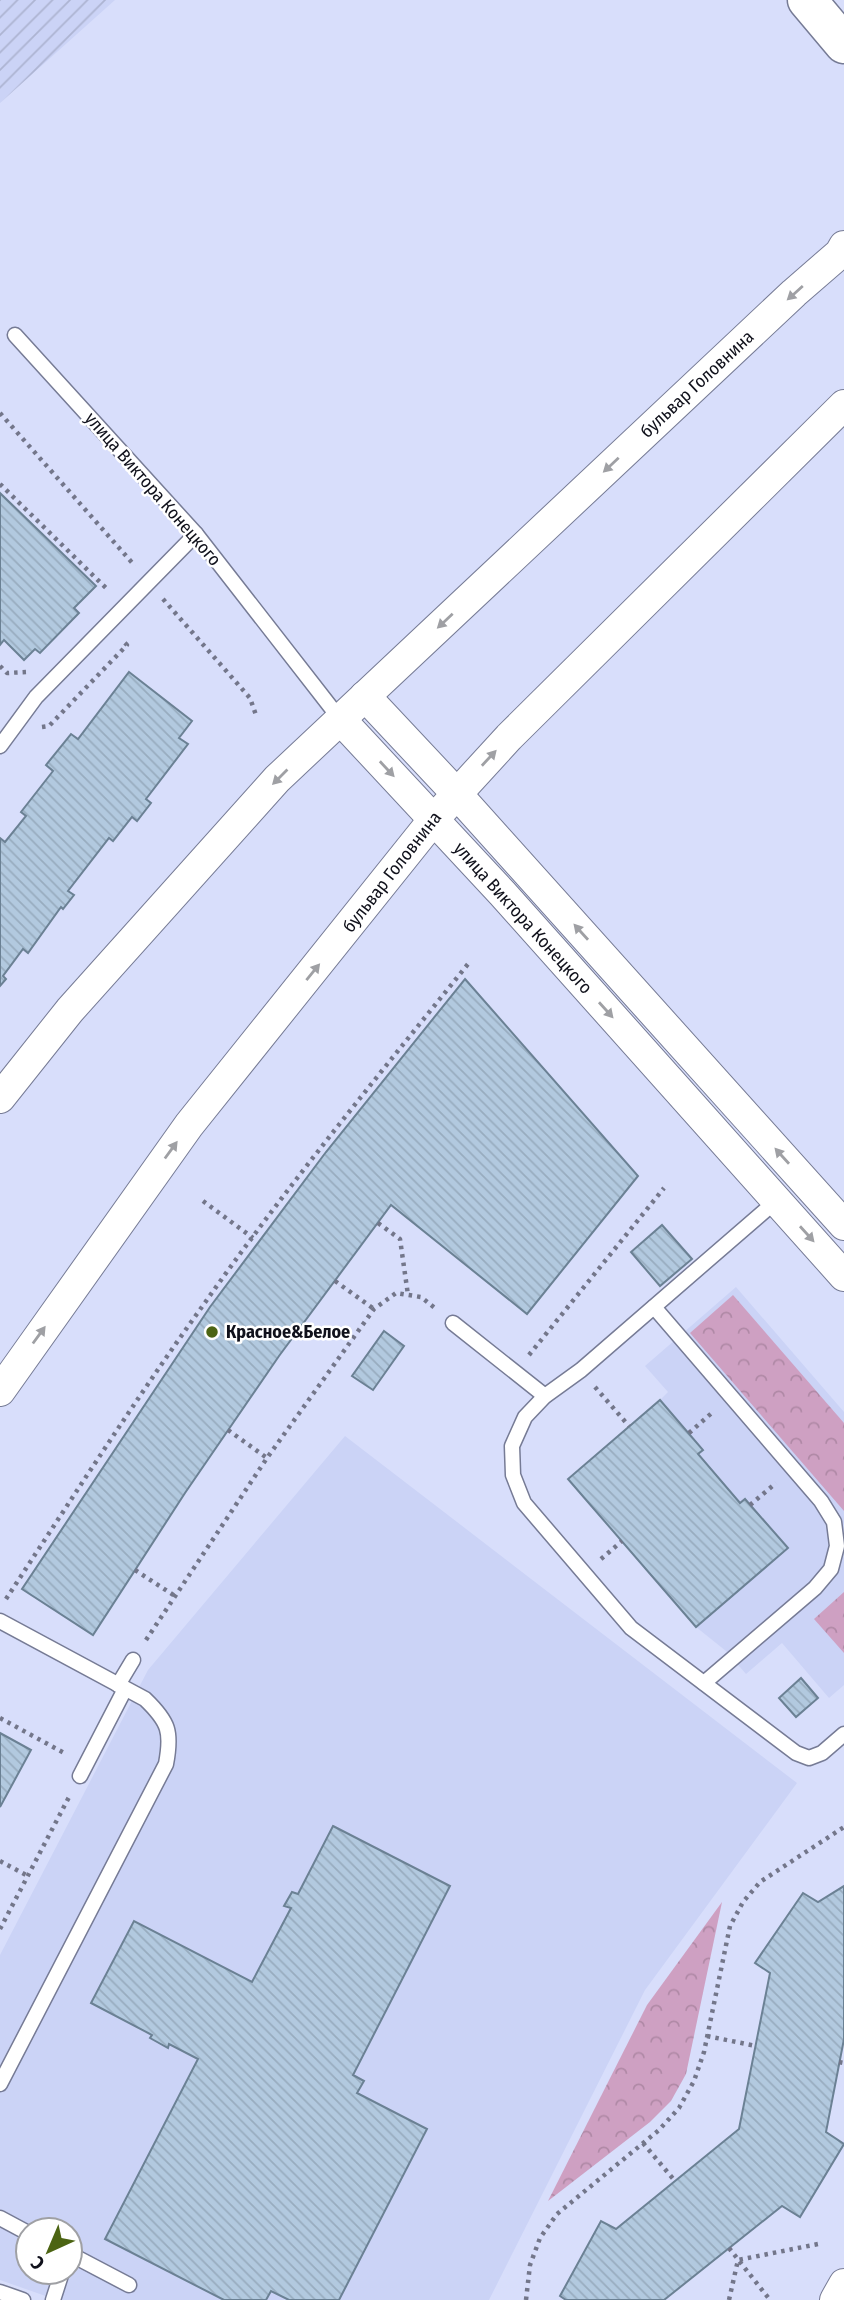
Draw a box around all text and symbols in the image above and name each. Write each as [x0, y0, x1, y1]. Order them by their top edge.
one-way arrow [786, 285, 804, 301]
street label: бульвар Головнина [636, 326, 759, 442]
street label: улица Виктора Конецкого [80, 408, 226, 570]
one-way arrow [603, 457, 620, 473]
one-way arrow [437, 613, 454, 629]
one-way arrow [480, 750, 496, 767]
one-way arrow [378, 760, 394, 777]
one-way arrow [271, 769, 288, 786]
street label: бульвар Головнина [338, 807, 446, 937]
street label: улица Виктора Конецкого [449, 838, 597, 998]
one-way arrow [573, 923, 589, 941]
one-way arrow [305, 963, 320, 980]
one-way arrow [598, 1001, 614, 1019]
one-way arrow [164, 1141, 178, 1159]
one-way arrow [774, 1147, 790, 1165]
one-way arrow [798, 1225, 814, 1242]
place label: Красное&Белое [226, 1321, 350, 1343]
marker: Красное&Белое [204, 1324, 220, 1340]
one-way arrow [32, 1326, 46, 1344]
north arrow [14, 2216, 84, 2286]
text: С [26, 2251, 49, 2275]

